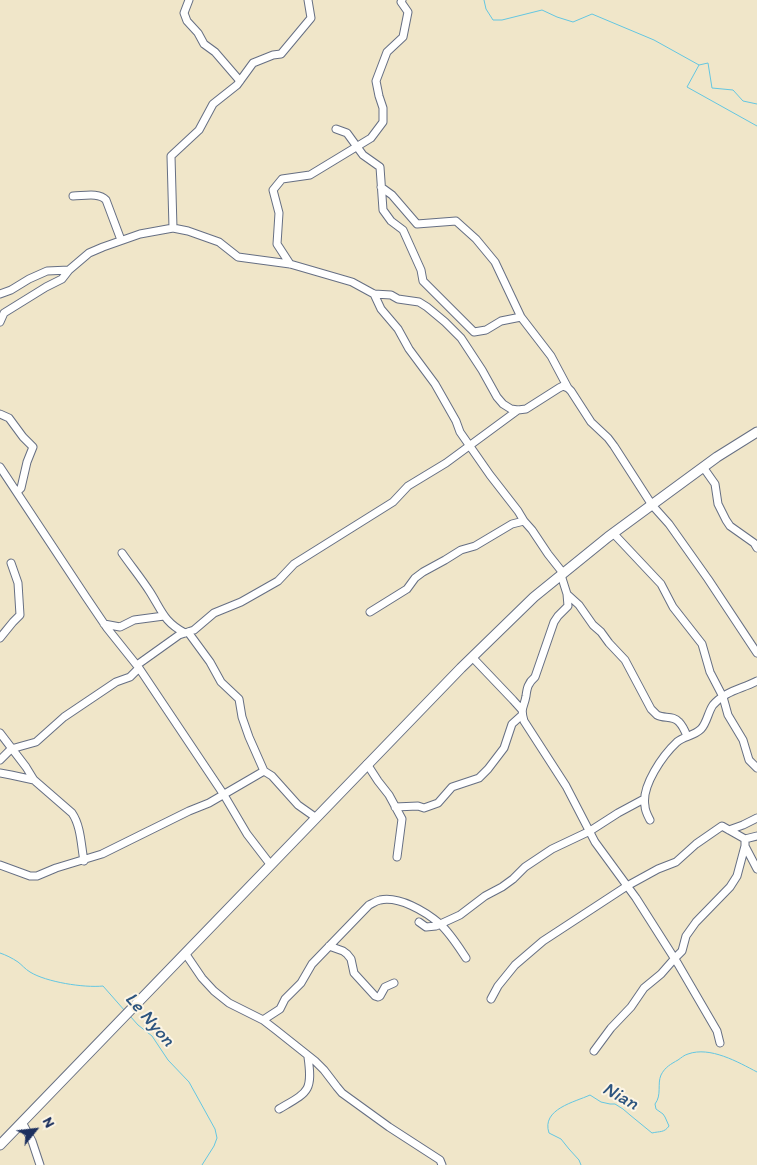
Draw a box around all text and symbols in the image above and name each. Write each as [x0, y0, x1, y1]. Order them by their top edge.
water label: Le Nyon [119, 988, 179, 1052]
water label: Nian [598, 1078, 642, 1116]
north arrow [10, 1105, 60, 1155]
text: N [39, 1114, 58, 1131]

